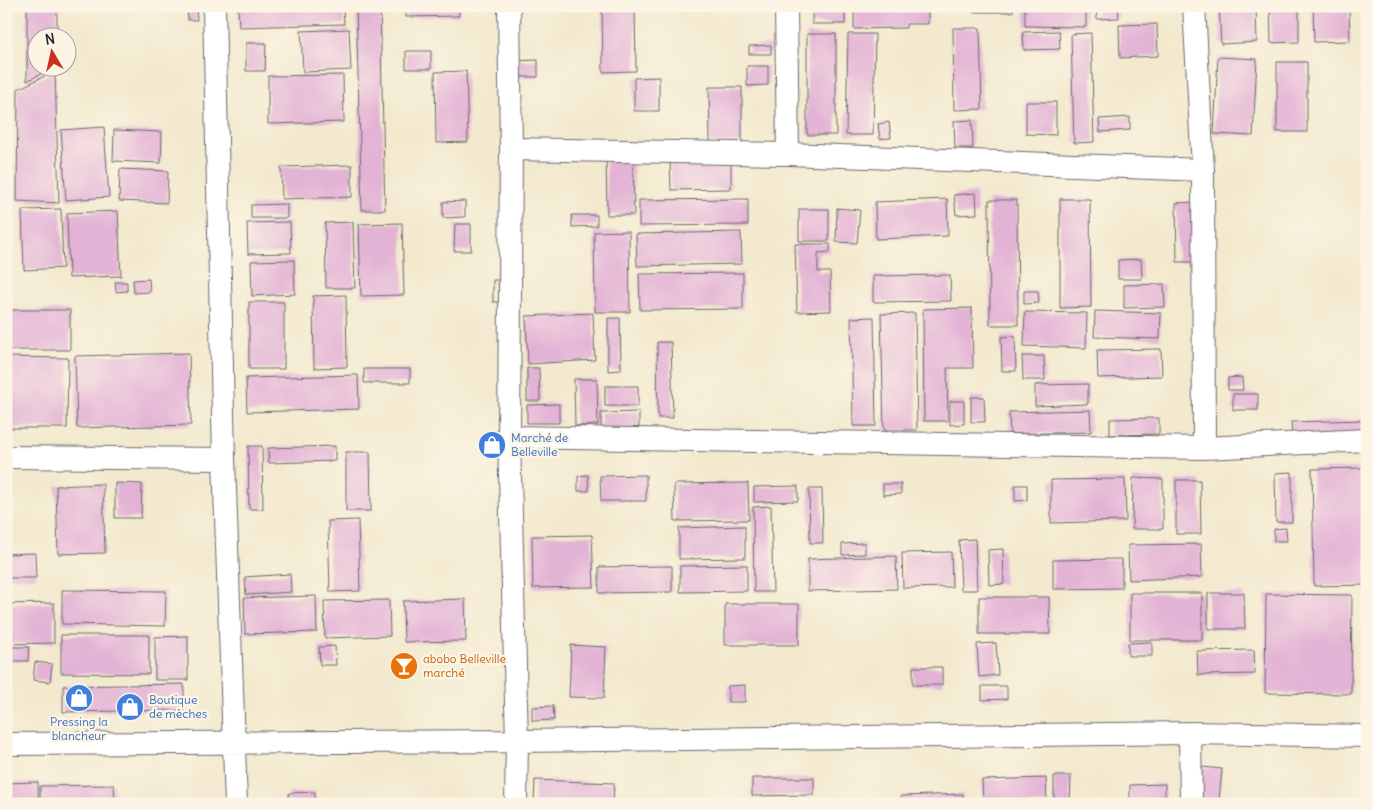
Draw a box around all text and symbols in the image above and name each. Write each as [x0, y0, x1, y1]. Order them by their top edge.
north arrow [28, 28, 78, 78]
text: N [44, 30, 56, 49]
shop icon: Marché de Belleville [477, 430, 507, 460]
place label: Marché de Belleville [511, 430, 568, 459]
bar icon: abobo Belleville marché [389, 651, 419, 681]
place label: abobo Belleville marché [423, 651, 506, 680]
shop icon: Pressing la blancheur [64, 683, 94, 713]
shop icon: Boutique de mèches [115, 692, 145, 722]
place label: Boutique de mèches [149, 692, 207, 721]
place label: Pressing la blancheur [50, 714, 108, 743]

